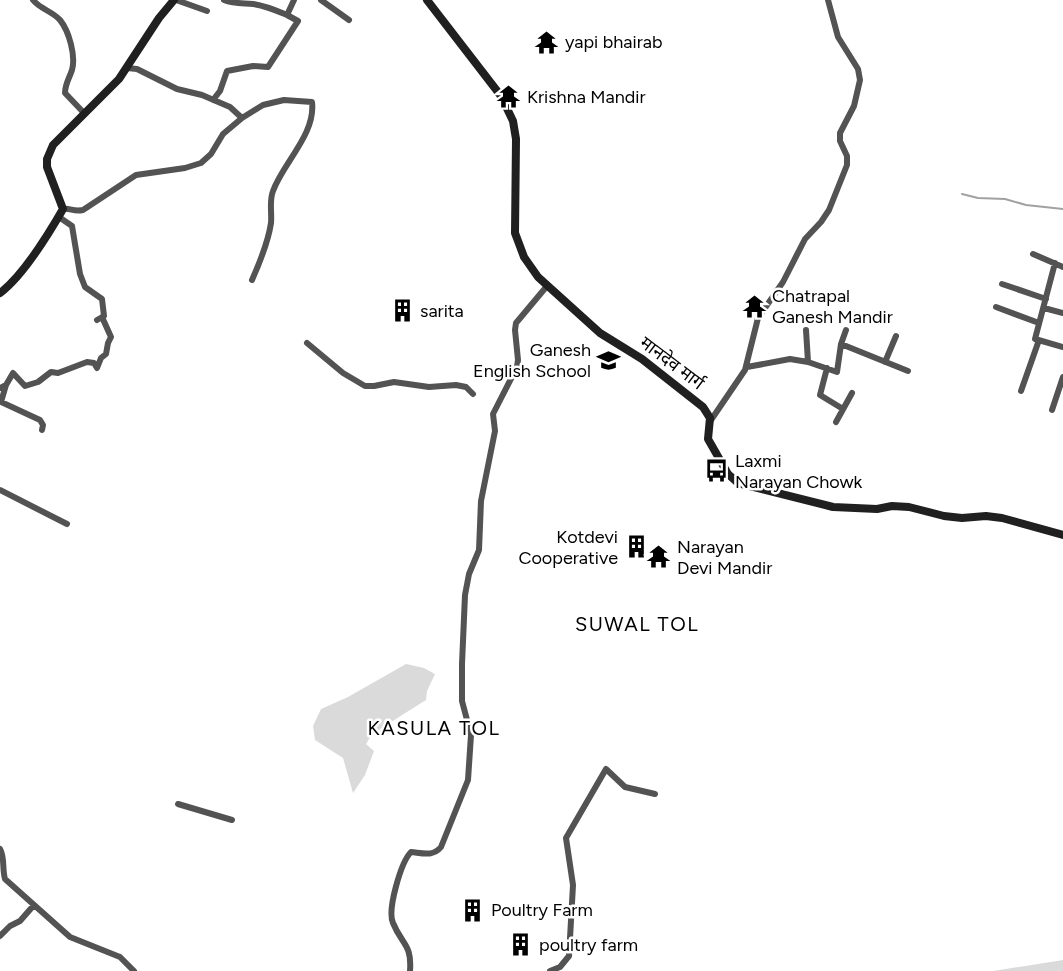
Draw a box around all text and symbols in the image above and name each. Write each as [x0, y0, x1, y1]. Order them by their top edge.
temple icon: yapi bhairab [534, 29, 560, 55]
place label: yapi bhairab [565, 31, 662, 53]
temple icon: Krishna Mandir [496, 84, 522, 110]
place label: Krishna Mandir [527, 86, 646, 108]
place label: Chatrapal Ganesh Mandir [772, 285, 893, 328]
temple icon: Chatrapal Ganesh Mandir [741, 293, 767, 319]
building icon: sarita [389, 298, 415, 324]
place label: sarita [420, 300, 464, 322]
street label: मानदेव मार्ग [635, 332, 709, 395]
place label: Ganesh English School [473, 339, 591, 382]
school or university icon: Ganesh English School [596, 347, 622, 373]
place label: Laxmi Narayan Chowk [735, 450, 863, 493]
bus stop icon: Laxmi Narayan Chowk [704, 458, 730, 484]
place label: Kotdevi Cooperative [518, 526, 618, 569]
building icon: Kotdevi Cooperative [623, 534, 649, 560]
place label: Narayan Devi Mandir [677, 536, 772, 579]
temple icon: Narayan Devi Mandir [646, 544, 672, 570]
district label: SUWAL TOL [575, 612, 699, 636]
district label: KASULA TOL [368, 716, 501, 740]
building icon: Poultry Farm [460, 897, 486, 923]
place label: Poultry Farm [491, 899, 593, 921]
building icon: poultry farm [508, 932, 534, 958]
place label: poultry farm [539, 934, 638, 956]

